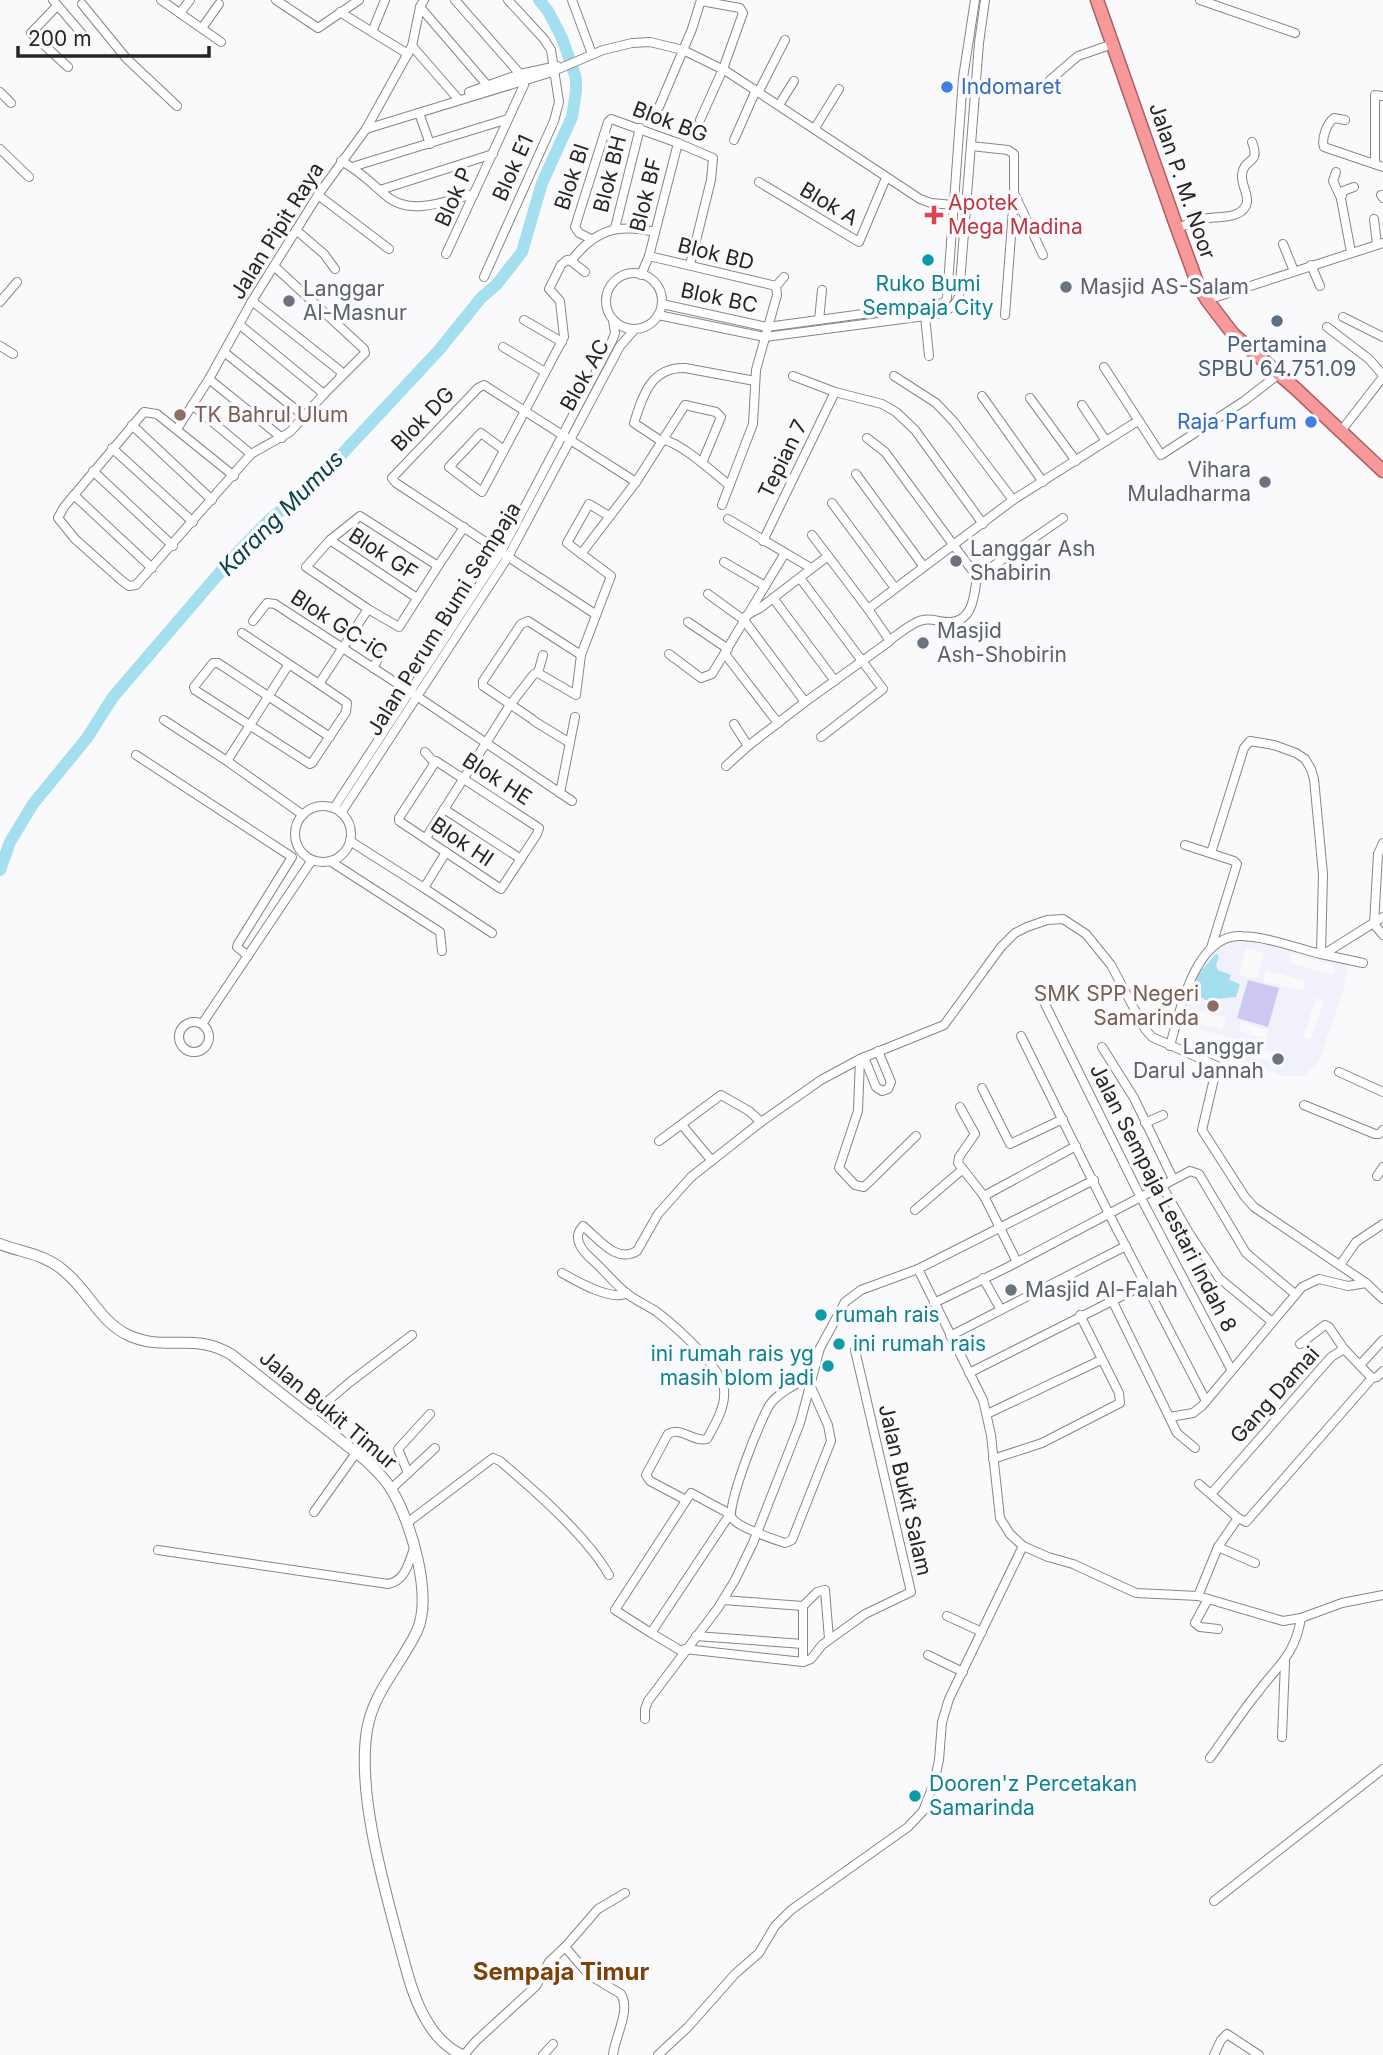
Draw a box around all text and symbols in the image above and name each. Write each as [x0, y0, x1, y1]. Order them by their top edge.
scale bar [18, 14, 208, 58]
text: 200 m [28, 26, 92, 51]
place label: Indomaret [961, 74, 1061, 99]
marker: Indomaret [939, 79, 955, 95]
street label: Blok BG [629, 96, 711, 147]
street label: Jalan P. M. Noor [1144, 99, 1221, 262]
street label: Blok E1 [487, 131, 538, 205]
street label: Blok BH [588, 133, 631, 215]
street label: Blok BI [549, 141, 594, 213]
street label: Blok BF [624, 155, 667, 234]
street label: Jalan Pipit Raya [224, 158, 329, 304]
street label: Blok P [429, 163, 478, 230]
street label: Blok A [796, 177, 863, 231]
place label: Apotek Mega Madina [948, 190, 1083, 239]
marker: Apotek Mega Madina [926, 207, 942, 223]
street label: Blok BD [675, 232, 757, 275]
marker: Ruko Bumi Sempaja City [920, 252, 936, 268]
place label: Ruko Bumi Sempaja City [862, 271, 994, 320]
place label: Masjid AS-Salam [1080, 274, 1249, 299]
place label: Langgar Al-Masnur [303, 276, 407, 325]
street label: Blok BC [678, 277, 760, 318]
marker: Masjid AS-Salam [1058, 279, 1074, 295]
marker: Langgar Al-Masnur [281, 293, 297, 309]
marker: Pertamina SPBU 64.751.09 [1269, 313, 1285, 329]
place label: Pertamina SPBU 64.751.09 [1198, 332, 1356, 381]
street label: Blok AC [555, 335, 614, 415]
street label: Blok DG [386, 381, 459, 456]
place label: TK Bahrul Ulum [194, 402, 348, 427]
marker: TK Bahrul Ulum [172, 407, 188, 423]
place label: Raja Parfum [1177, 409, 1297, 434]
marker: Raja Parfum [1303, 414, 1319, 430]
street label: Tepian 7 [753, 416, 812, 502]
water label: Karang Mumus [213, 445, 349, 581]
place label: Vihara Muladharma [1127, 457, 1251, 506]
marker: Vihara Muladharma [1257, 474, 1273, 490]
street label: Jalan Perum Bumi Sempaja [361, 497, 526, 740]
street label: Blok GF [344, 522, 422, 585]
place label: Langgar Ash Shabirin [970, 536, 1095, 585]
marker: Langgar Ash Shabirin [948, 553, 964, 569]
street label: Blok GC-iC [286, 584, 392, 665]
place label: Masjid Ash-Shobirin [937, 618, 1067, 667]
marker: Masjid Ash-Shobirin [915, 635, 931, 651]
street label: Blok HE [458, 747, 536, 810]
street label: Blok HI [426, 812, 498, 872]
place label: SMK SPP Negeri Samarinda [1034, 981, 1199, 1030]
marker: SMK SPP Negeri Samarinda [1205, 998, 1221, 1014]
place label: Langgar Darul Jannah [1133, 1034, 1264, 1083]
marker: Langgar Darul Jannah [1270, 1051, 1286, 1067]
street label: Jalan Sempaja Lestari Indah 8 [1085, 1059, 1242, 1336]
place label: Masjid Al-Falah [1025, 1277, 1178, 1302]
marker: Masjid Al-Falah [1003, 1282, 1019, 1298]
place label: rumah rais [835, 1302, 940, 1327]
marker: rumah rais [813, 1307, 829, 1323]
place label: ini rumah rais [853, 1331, 986, 1356]
marker: ini rumah rais [831, 1336, 847, 1352]
place label: ini rumah rais yg masih blom jadi [651, 1341, 814, 1390]
street label: Gang Damai [1225, 1341, 1324, 1448]
street label: Jalan Bukit Timur [254, 1345, 402, 1474]
marker: ini rumah rais yg masih blom jadi [820, 1358, 836, 1374]
street label: Jalan Bukit Salam [874, 1402, 937, 1578]
place label: Dooren'z Percetakan Samarinda [929, 1771, 1137, 1820]
marker: Dooren'z Percetakan Samarinda [907, 1788, 923, 1804]
district label: Sempaja Timur [473, 1957, 649, 1986]

